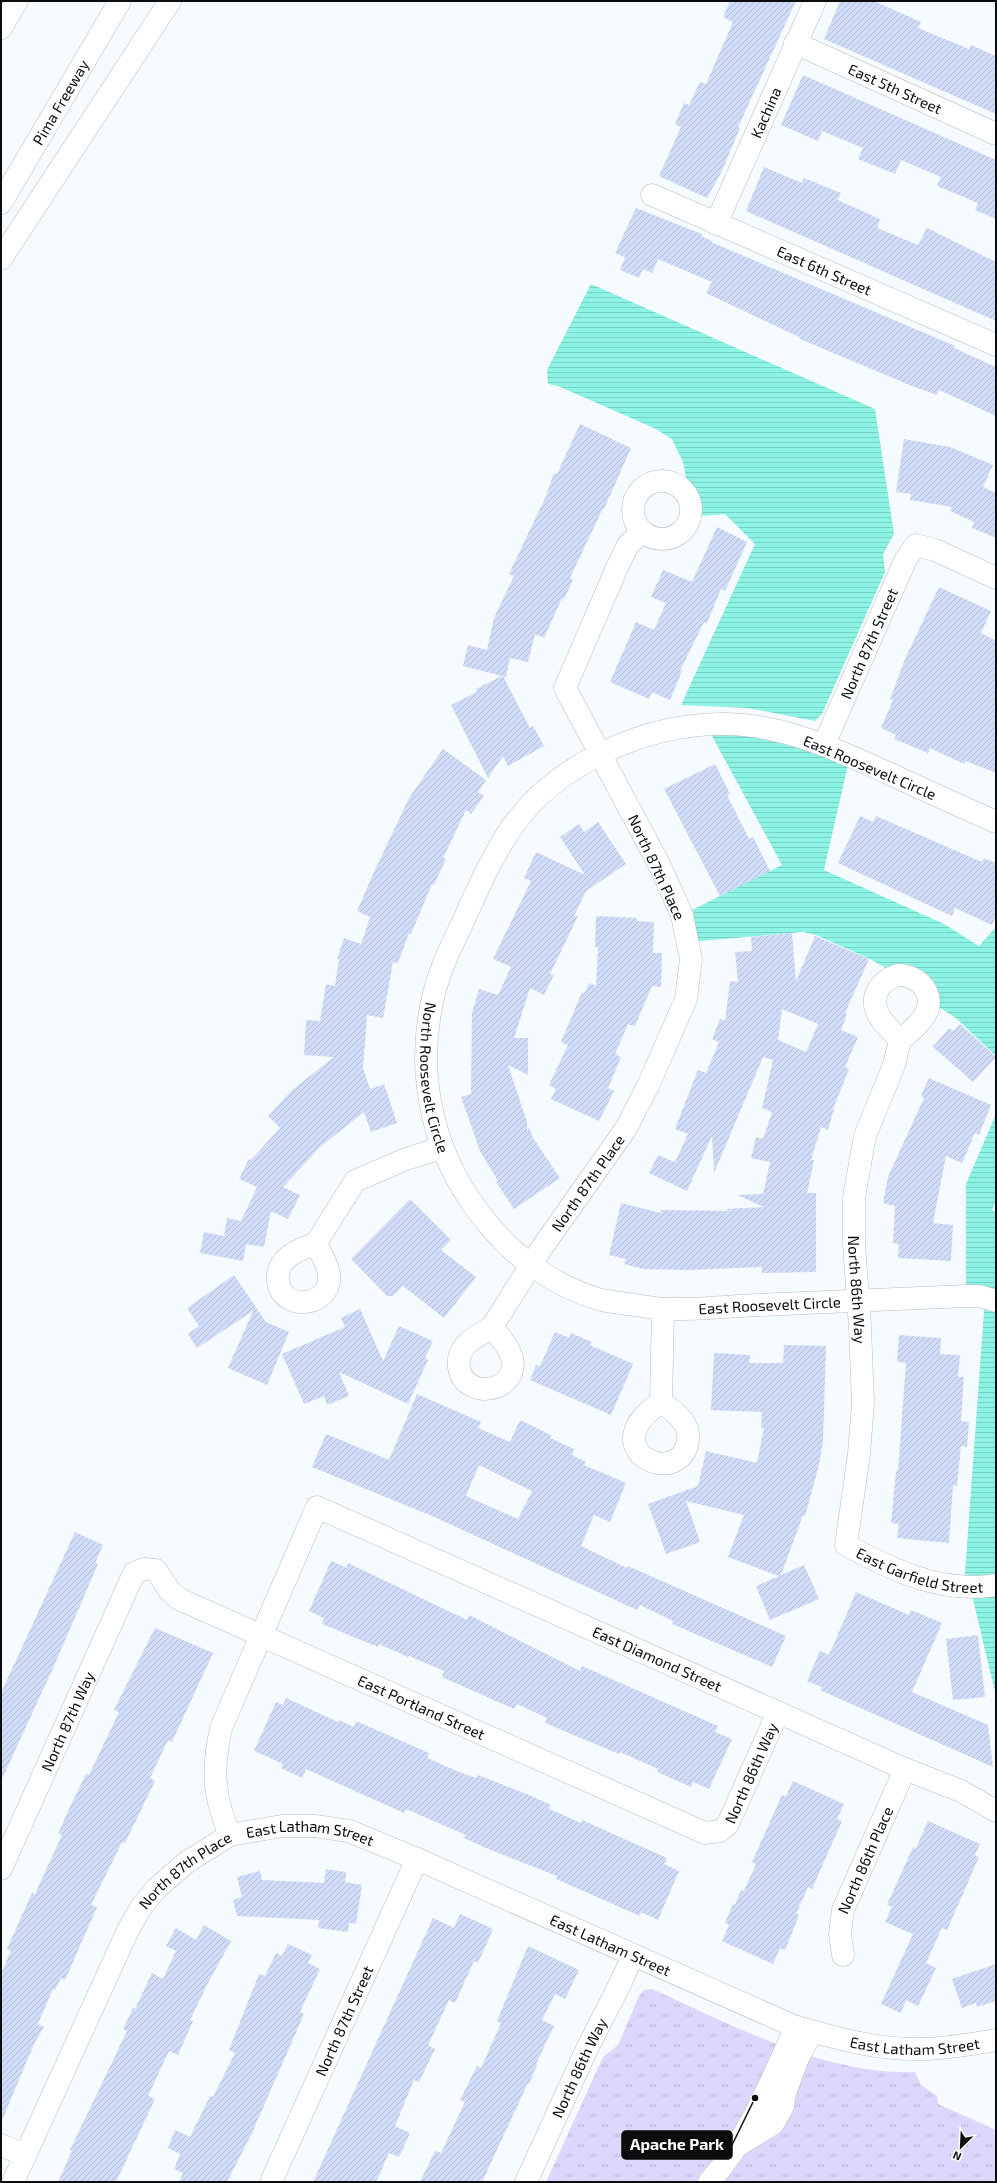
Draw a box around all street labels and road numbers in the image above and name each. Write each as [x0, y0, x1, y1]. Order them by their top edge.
street label: Pima Freeway [28, 56, 92, 148]
street label: East 5th Street [846, 59, 945, 117]
street label: Kachina [746, 84, 785, 141]
street label: East 6th Street [774, 242, 875, 299]
street label: North 87th Street [836, 585, 901, 702]
street label: East Roosevelt Circle [801, 731, 939, 803]
street label: North 87th Place [625, 811, 689, 923]
street label: North Roosevelt Circle [417, 1001, 453, 1155]
street label: North 87th Place [547, 1131, 628, 1235]
street label: North 86th Way [845, 1235, 870, 1344]
street label: East Roosevelt Circle [698, 1292, 841, 1317]
street label: East Garfield Street [853, 1543, 984, 1596]
street label: East Diamond Street [590, 1622, 725, 1695]
street label: North 87th Way [37, 1668, 98, 1774]
street label: East Portland Street [355, 1671, 488, 1743]
street label: North 86th Way [720, 1720, 781, 1826]
street label: North 86th Place [834, 1804, 896, 1916]
street label: East Latham Street [244, 1817, 377, 1849]
street label: North 87th Place [134, 1828, 234, 1913]
street label: East Latham Street [547, 1910, 674, 1979]
street label: North 87th Street [311, 1962, 377, 2079]
street label: North 86th Way [548, 2015, 610, 2120]
street label: East Latham Street [848, 2032, 981, 2058]

